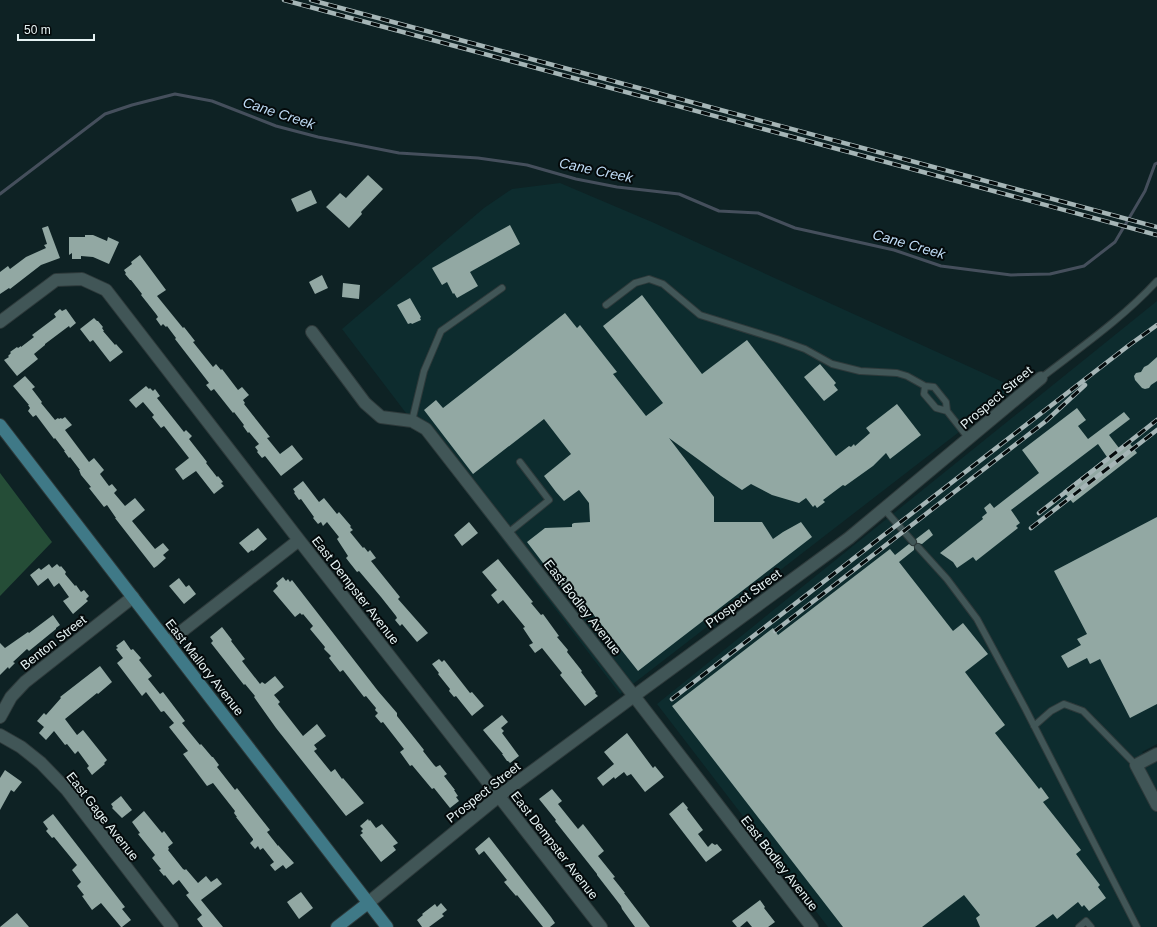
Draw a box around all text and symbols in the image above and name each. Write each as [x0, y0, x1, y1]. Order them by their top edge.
scale bar [18, 16, 94, 42]
text: 50 m [24, 23, 51, 37]
water label: Cane Creek [241, 94, 318, 132]
water label: Cane Creek [558, 154, 635, 186]
water label: Cane Creek [871, 226, 948, 262]
street label: Prospect Street [957, 363, 1036, 432]
street label: East Dempster Avenue [309, 533, 402, 647]
street label: East Bodley Avenue [541, 557, 624, 658]
street label: Prospect Street [703, 566, 784, 631]
street label: Benton Street [17, 612, 90, 673]
street label: East Mallory Avenue [162, 616, 247, 719]
street label: Prospect Street [443, 759, 524, 826]
street label: East Gage Avenue [63, 769, 142, 864]
street label: East Dempster Avenue [508, 788, 601, 902]
street label: East Bodley Avenue [738, 813, 821, 914]

